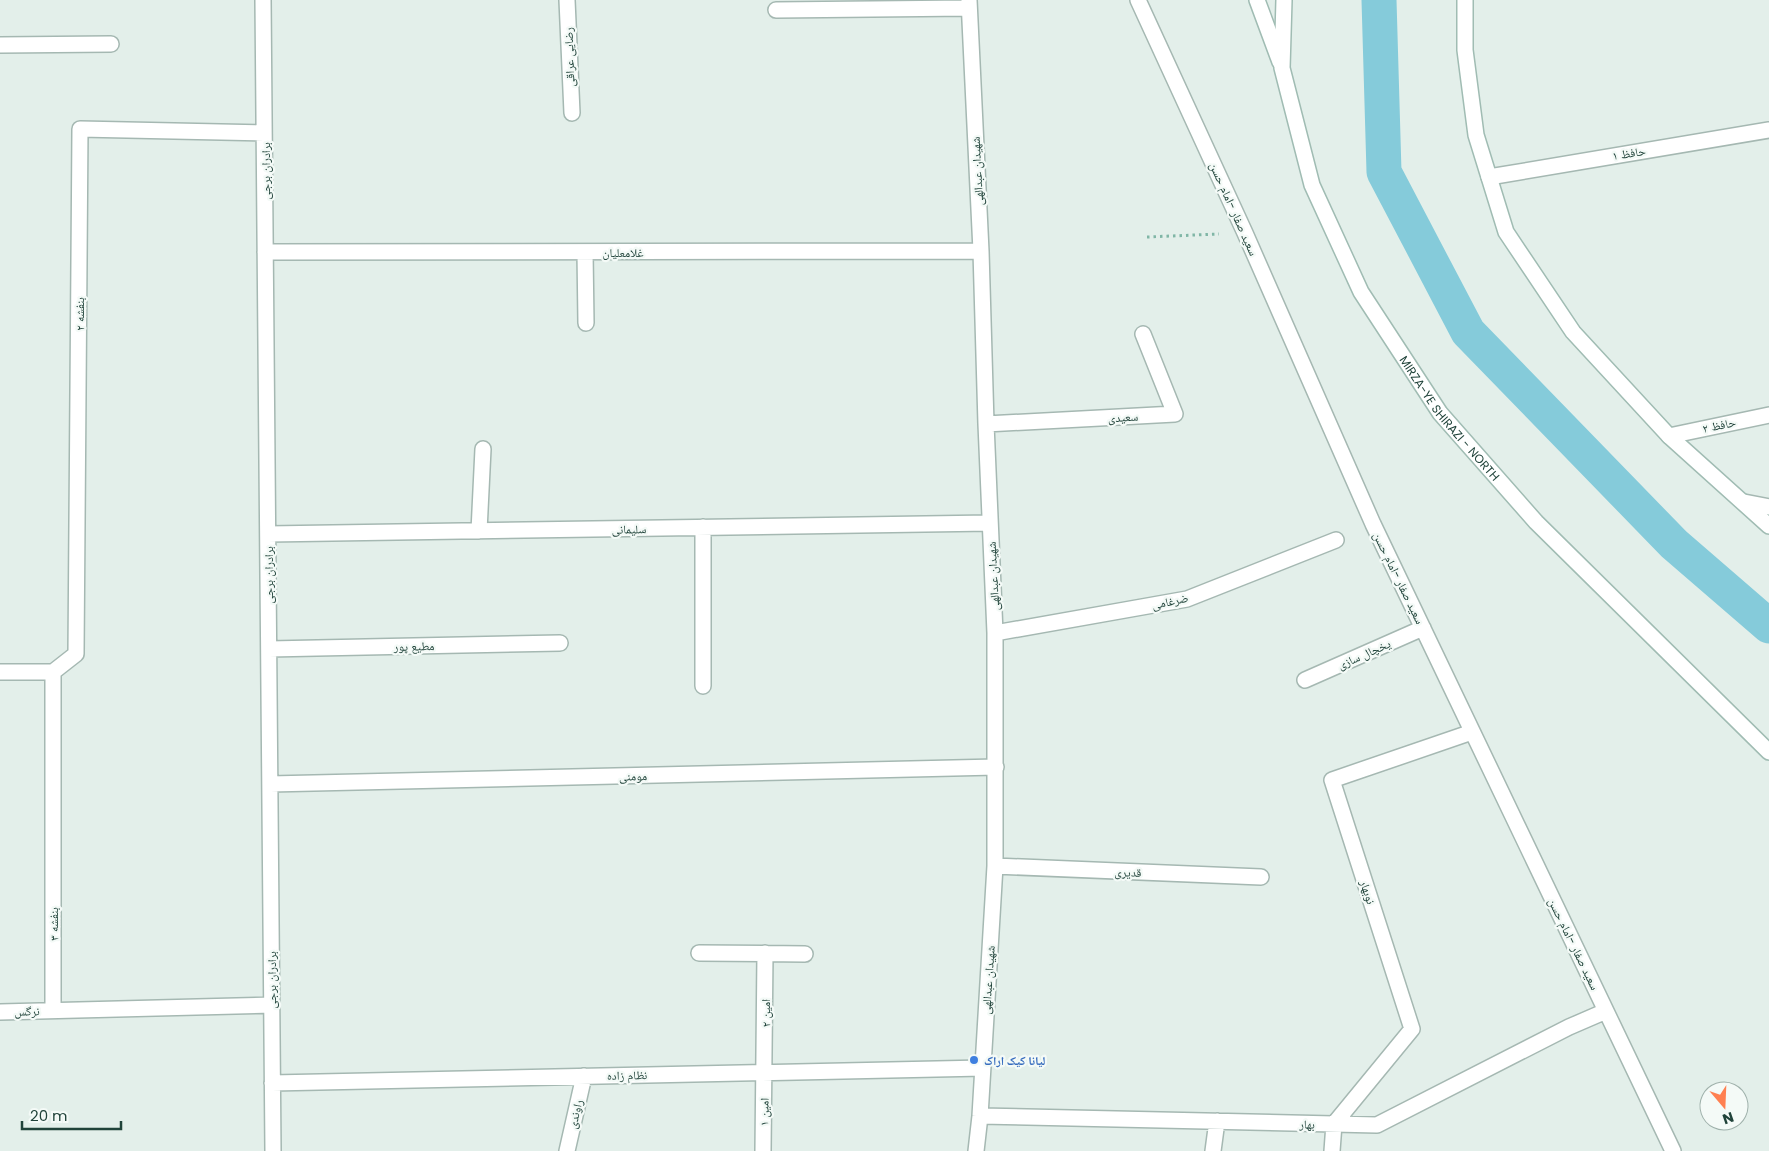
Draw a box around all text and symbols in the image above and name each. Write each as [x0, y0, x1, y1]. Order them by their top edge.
street label: رضایی عراقی [559, 27, 579, 87]
street label: شهیدان عبدالهی [967, 136, 987, 206]
street label: برادران برجی [257, 142, 274, 200]
street label: حافظ ۱ [1611, 142, 1647, 164]
street label: سعید صفار -امام حسن [1206, 160, 1262, 259]
street label: غلامعلیان [602, 244, 644, 261]
street label: بنفشه ۲ [71, 297, 88, 331]
street label: MIRZA-YE SHIRAZI - NORTH [1396, 352, 1504, 484]
street label: سعیدی [1107, 408, 1139, 426]
street label: حافظ ۲ [1701, 413, 1738, 437]
street label: سلیمانی [612, 520, 647, 538]
street label: سعید صفار -امام حسن [1369, 529, 1429, 627]
street label: شهیدان عبدالهی [983, 541, 1003, 611]
street label: برادران برجی [260, 546, 277, 604]
street label: ضرغامی [1150, 589, 1190, 613]
street label: یخچال سازی [1335, 635, 1393, 673]
street label: مطیع پور [393, 637, 434, 655]
street label: مومنی [619, 767, 647, 785]
street label: قدیری [1114, 863, 1142, 881]
street label: نوبهار [1356, 877, 1380, 906]
street label: سعید صفار -امام حسن [1544, 895, 1604, 993]
street label: بنفشه ۳ [45, 907, 62, 941]
street label: شهیدان عبدالهی [977, 945, 999, 1015]
street label: برادران برجی [263, 951, 280, 1009]
street label: امین ۲ [757, 999, 774, 1027]
street label: نرگس [14, 1002, 40, 1020]
place label: لیانا کیک اراک [984, 1052, 1045, 1069]
marker: لیانا کیک اراک [968, 1054, 980, 1066]
street label: نظام زاده [607, 1066, 647, 1084]
north arrow [1699, 1081, 1749, 1131]
street label: راوندی [563, 1097, 587, 1130]
scale bar [22, 1098, 121, 1130]
street label: امین ۱ [755, 1098, 773, 1126]
text: 20 m [30, 1105, 68, 1126]
text: N [1720, 1107, 1736, 1129]
street label: بهار [1298, 1115, 1315, 1133]

